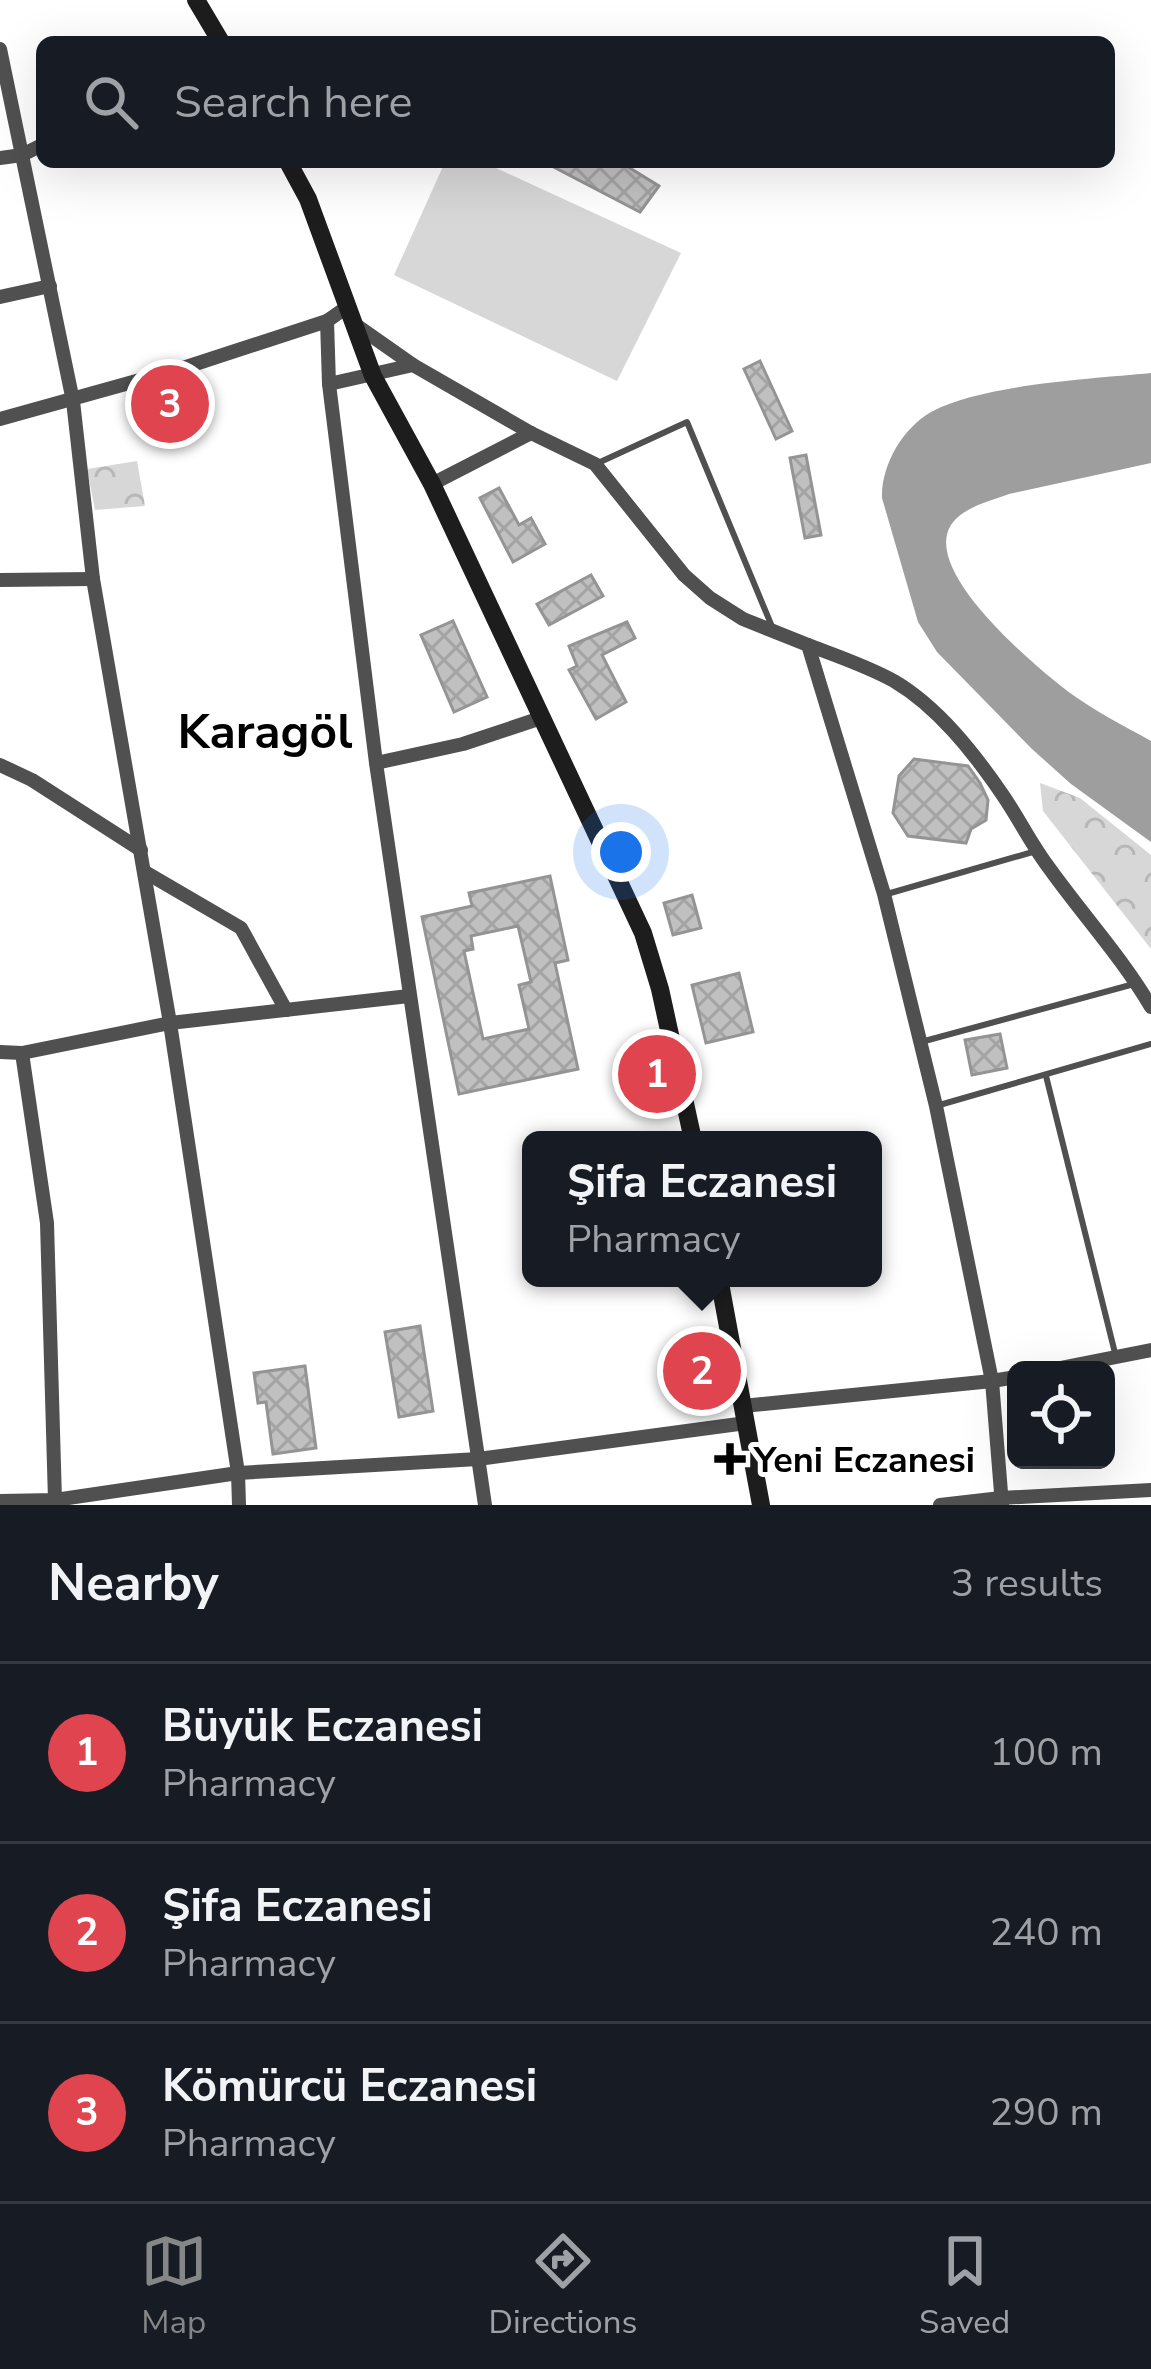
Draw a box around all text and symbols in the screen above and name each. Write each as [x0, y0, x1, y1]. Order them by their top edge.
search box [36, 36, 1115, 168]
icon: search [78, 69, 144, 135]
text: Search here [174, 72, 413, 133]
pin: 3 [131, 359, 209, 449]
district label: Karagöl [178, 699, 352, 765]
your location [591, 822, 651, 882]
pin: 1 [618, 1029, 696, 1119]
popup [522, 1131, 882, 1287]
text: Şifa Eczanesi [567, 1152, 837, 1213]
text: Pharmacy [567, 1213, 740, 1266]
pin: 2 [663, 1326, 741, 1416]
map controls [1007, 1361, 1115, 1469]
button: locate [1007, 1361, 1115, 1469]
place label: Yeni Eczanesi [753, 1436, 975, 1485]
marker: Yeni Eczanesi [717, 1446, 743, 1472]
text: Nearby [48, 1548, 219, 1618]
text: 3 results [951, 1557, 1103, 1610]
text: Büyük Eczanesi [162, 1696, 483, 1757]
text: 1 [75, 1726, 99, 1779]
text: 100 m [989, 1726, 1103, 1779]
text: Pharmacy [162, 1757, 336, 1810]
text: Şifa Eczanesi [162, 1876, 433, 1937]
text: 2 [75, 1906, 99, 1959]
text: 240 m [989, 1906, 1103, 1959]
text: Pharmacy [162, 1937, 336, 1990]
text: Kömürcü Eczanesi [162, 2056, 537, 2117]
text: 3 [75, 2086, 99, 2139]
text: 290 m [989, 2086, 1103, 2139]
text: Pharmacy [162, 2117, 336, 2170]
tab: Map [141, 2228, 207, 2345]
tab: Directions [489, 2228, 637, 2345]
tab: Saved [919, 2228, 1010, 2345]

